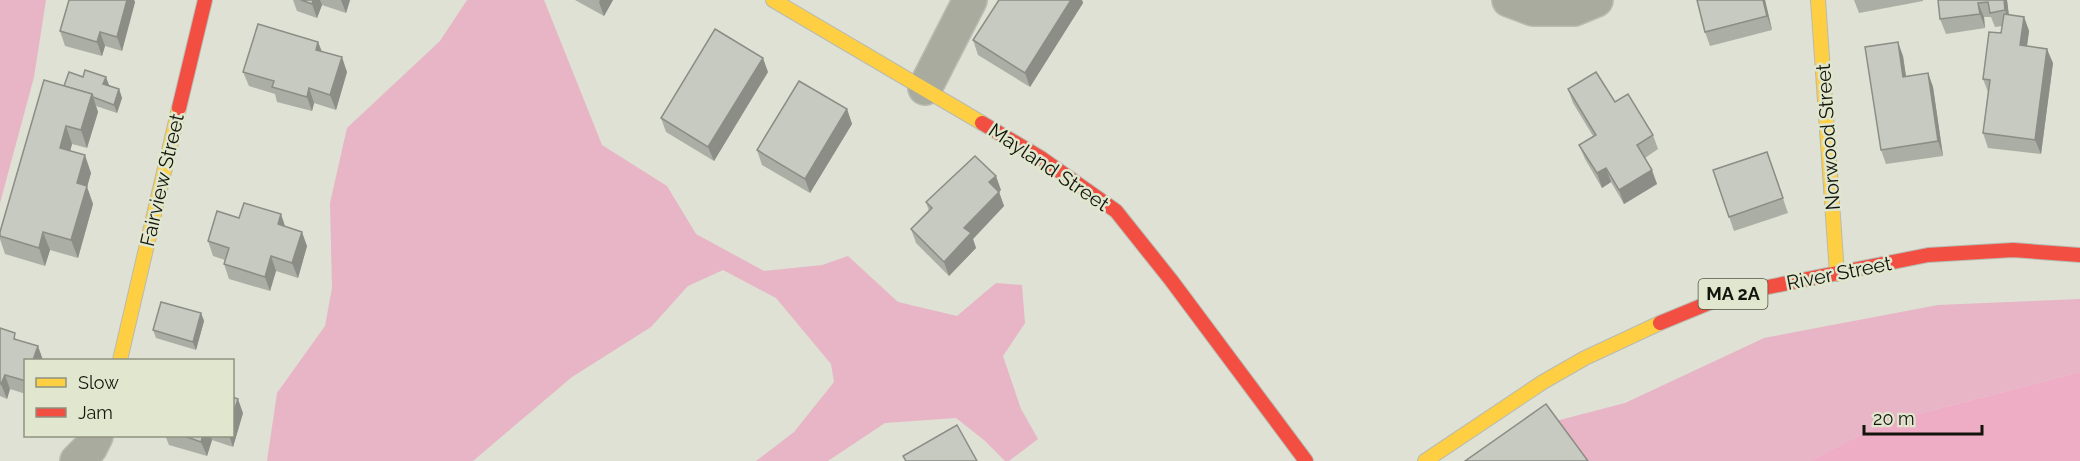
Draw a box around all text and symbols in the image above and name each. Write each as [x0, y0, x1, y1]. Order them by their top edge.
street label: Norwood Street [1811, 63, 1845, 211]
street label: Fairview Street [135, 111, 189, 249]
street label: Mayland Street [984, 118, 1114, 216]
street label: River Street [1784, 251, 1894, 295]
road number: MA 2A [1698, 279, 1768, 309]
legend [24, 359, 234, 437]
text: Slow [78, 372, 119, 393]
scale bar [1864, 398, 1982, 436]
text: Jam [78, 402, 113, 423]
text: 20 m [1873, 408, 1915, 429]

